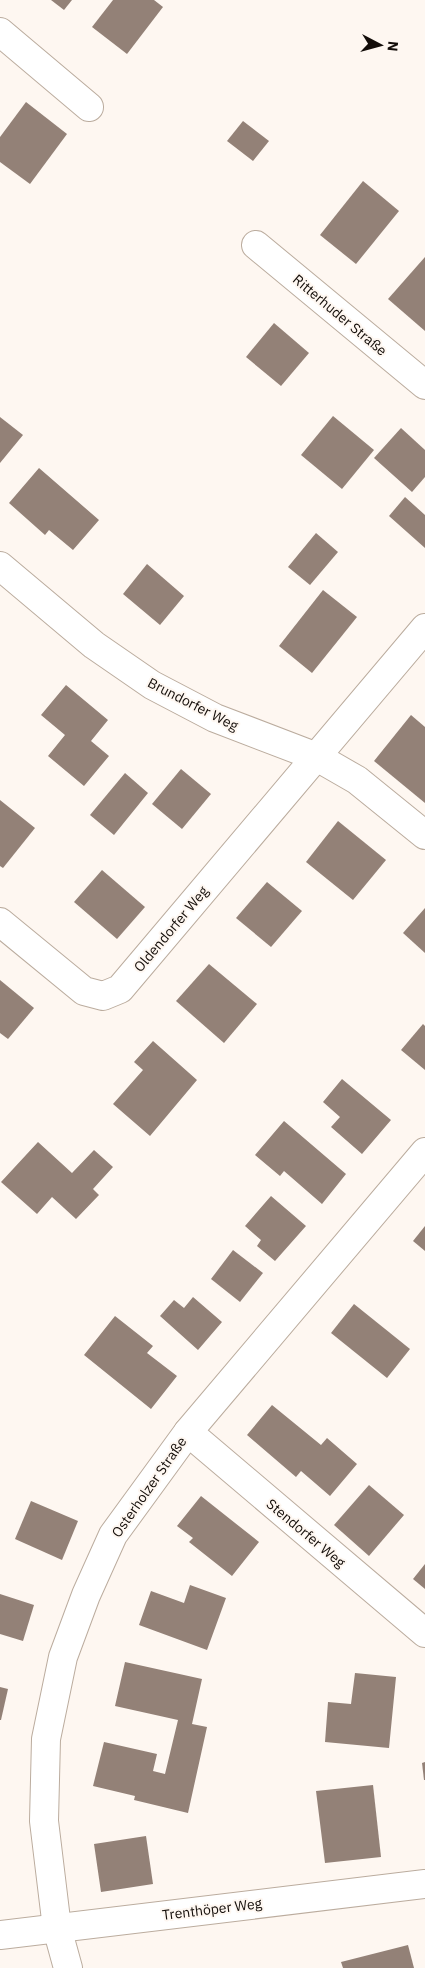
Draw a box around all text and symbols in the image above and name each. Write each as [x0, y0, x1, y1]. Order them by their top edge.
north arrow [355, 20, 405, 70]
text: N [383, 40, 402, 52]
street label: Ritterhuder Straße [289, 270, 391, 360]
street label: Brundorfer Weg [145, 673, 242, 735]
street label: Oldendorfer Weg [130, 882, 213, 976]
street label: Osterholzer Straße [108, 1433, 191, 1541]
street label: Stendorfer Weg [263, 1495, 350, 1572]
street label: Trenthöper Weg [161, 1894, 264, 1924]

